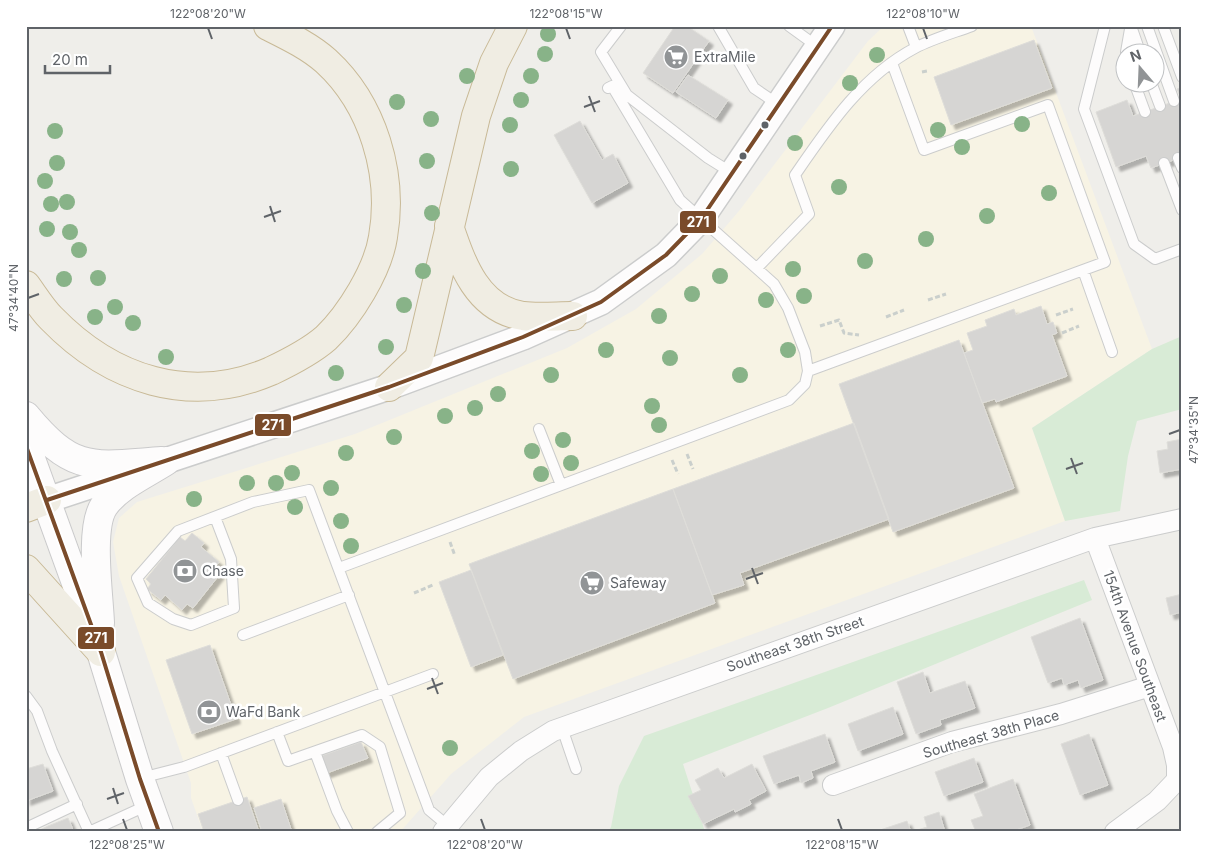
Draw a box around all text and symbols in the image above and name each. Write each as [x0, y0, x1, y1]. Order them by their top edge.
text: 122°08'20"W [170, 6, 246, 21]
text: 122°08'15"W [529, 6, 603, 21]
text: 122°08'10"W [886, 6, 960, 21]
scale bar [45, 42, 110, 74]
north arrow [1116, 42, 1166, 92]
supermarket icon: ExtraMile [663, 44, 689, 70]
text: N [1128, 45, 1143, 65]
place label: ExtraMile [694, 48, 756, 65]
text: 20 m [52, 50, 88, 69]
unlabelled marker [760, 120, 770, 130]
unlabelled marker [738, 151, 748, 161]
line badge: 271 [679, 210, 717, 234]
text: 271 [687, 213, 710, 230]
text: 47°34'40"N [6, 264, 21, 332]
text: 47°34'35"N [1186, 396, 1201, 464]
line badge: 271 [254, 413, 292, 437]
text: 271 [262, 416, 285, 433]
bank icon: Chase [172, 558, 198, 584]
place label: Chase [202, 562, 244, 579]
street label: 154th Avenue Southeast [1100, 568, 1171, 724]
supermarket icon: Safeway [579, 570, 605, 596]
place label: Safeway [610, 574, 667, 591]
street label: Southeast 38th Street [724, 612, 866, 675]
line badge: 271 [77, 626, 115, 650]
text: 271 [85, 629, 108, 646]
bank icon: WaFd Bank [196, 699, 222, 725]
place label: WaFd Bank [226, 703, 300, 720]
street label: Southeast 38th Place [921, 706, 1061, 761]
text: 122°08'25"W [89, 837, 165, 852]
text: 122°08'20"W [447, 837, 523, 852]
text: 122°08'15"W [805, 837, 879, 852]

